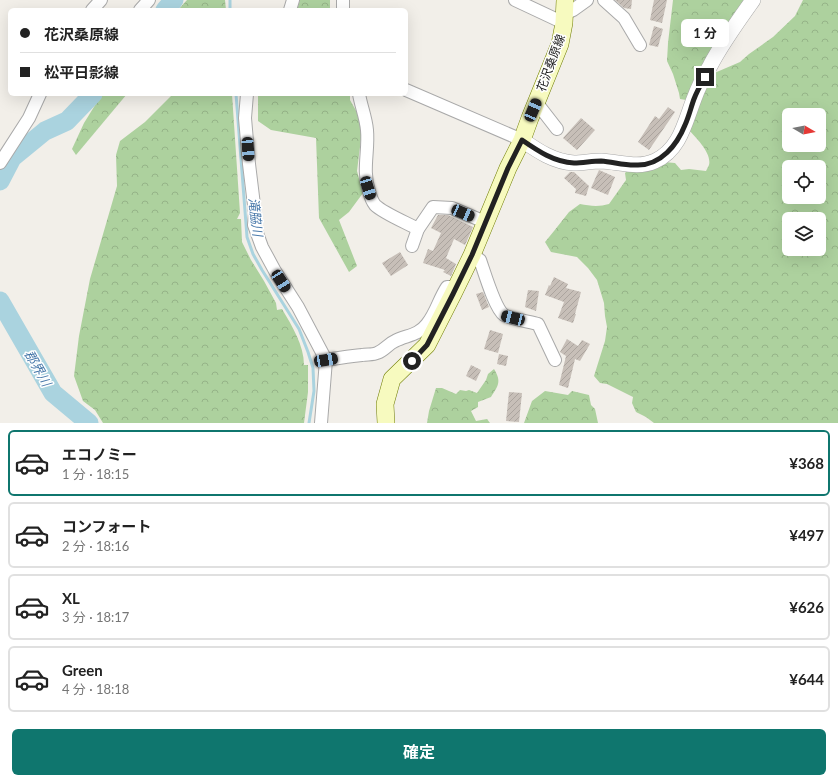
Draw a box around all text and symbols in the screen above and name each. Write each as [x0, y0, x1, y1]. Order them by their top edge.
callout: 1 分 [681, 19, 729, 47]
text: 花沢桑原線 [44, 25, 119, 43]
text: 1 分 [693, 25, 717, 41]
street label: 花沢桑原線 [533, 32, 568, 94]
text: 松平日影線 [44, 63, 119, 81]
route end [696, 68, 714, 86]
car [523, 97, 543, 123]
north arrow [782, 108, 826, 152]
map controls [782, 108, 826, 256]
car [241, 137, 255, 161]
button: locate [782, 160, 826, 204]
car [359, 175, 377, 201]
water label: 滝脇川 [246, 197, 267, 239]
car [450, 203, 476, 223]
button: layers [782, 212, 826, 256]
car [269, 268, 293, 294]
car [500, 309, 526, 327]
water label: 郡界川 [21, 347, 56, 391]
car [313, 352, 339, 368]
route start [403, 352, 421, 370]
icon: car [14, 445, 50, 481]
text: エコノミー [62, 445, 137, 463]
text: ¥368 [789, 454, 824, 472]
text: 1 分 · 18:15 [62, 466, 129, 482]
icon: car [14, 517, 50, 553]
text: コンフォート [62, 517, 152, 535]
text: ¥497 [789, 526, 824, 544]
text: 2 分 · 18:16 [62, 538, 129, 554]
icon: car [14, 589, 50, 625]
text: XL [62, 589, 80, 607]
text: ¥626 [789, 598, 824, 616]
text: 3 分 · 18:17 [62, 609, 129, 625]
icon: car [14, 661, 50, 697]
text: Green [62, 661, 103, 679]
text: ¥644 [789, 670, 824, 688]
text: 4 分 · 18:18 [62, 681, 129, 697]
button: 確定 [12, 729, 826, 775]

